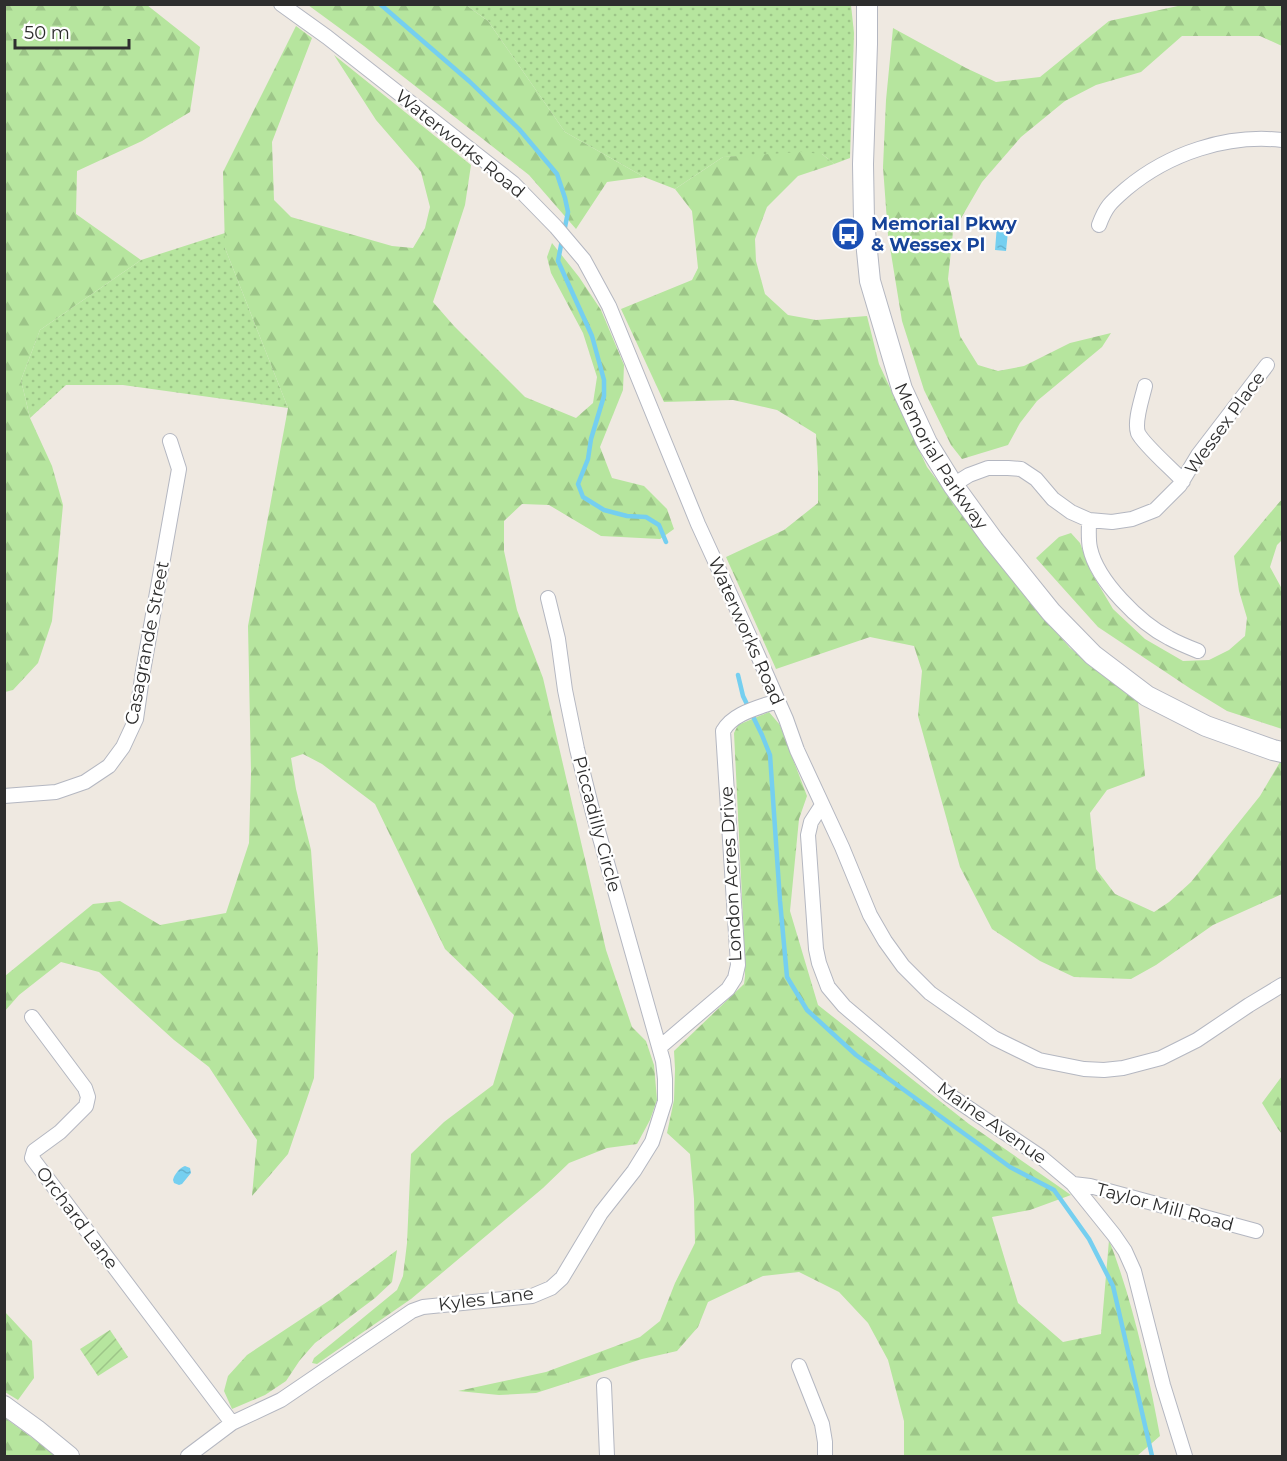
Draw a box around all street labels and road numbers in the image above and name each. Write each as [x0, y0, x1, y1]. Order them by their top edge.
street label: Waterworks Road [391, 85, 529, 203]
street label: Wessex Place [1180, 367, 1270, 479]
street label: Memorial Parkway [890, 379, 993, 534]
street label: Waterworks Road [703, 553, 789, 709]
street label: Casagrande Street [120, 559, 174, 727]
street label: Piccadilly Circle [568, 754, 626, 895]
street label: London Acres Drive [715, 786, 747, 962]
street label: Maine Avenue [933, 1077, 1051, 1169]
street label: Orchard Lane [31, 1162, 123, 1274]
street label: Taylor Mill Road [1094, 1178, 1236, 1236]
street label: Kyles Lane [437, 1282, 535, 1316]

